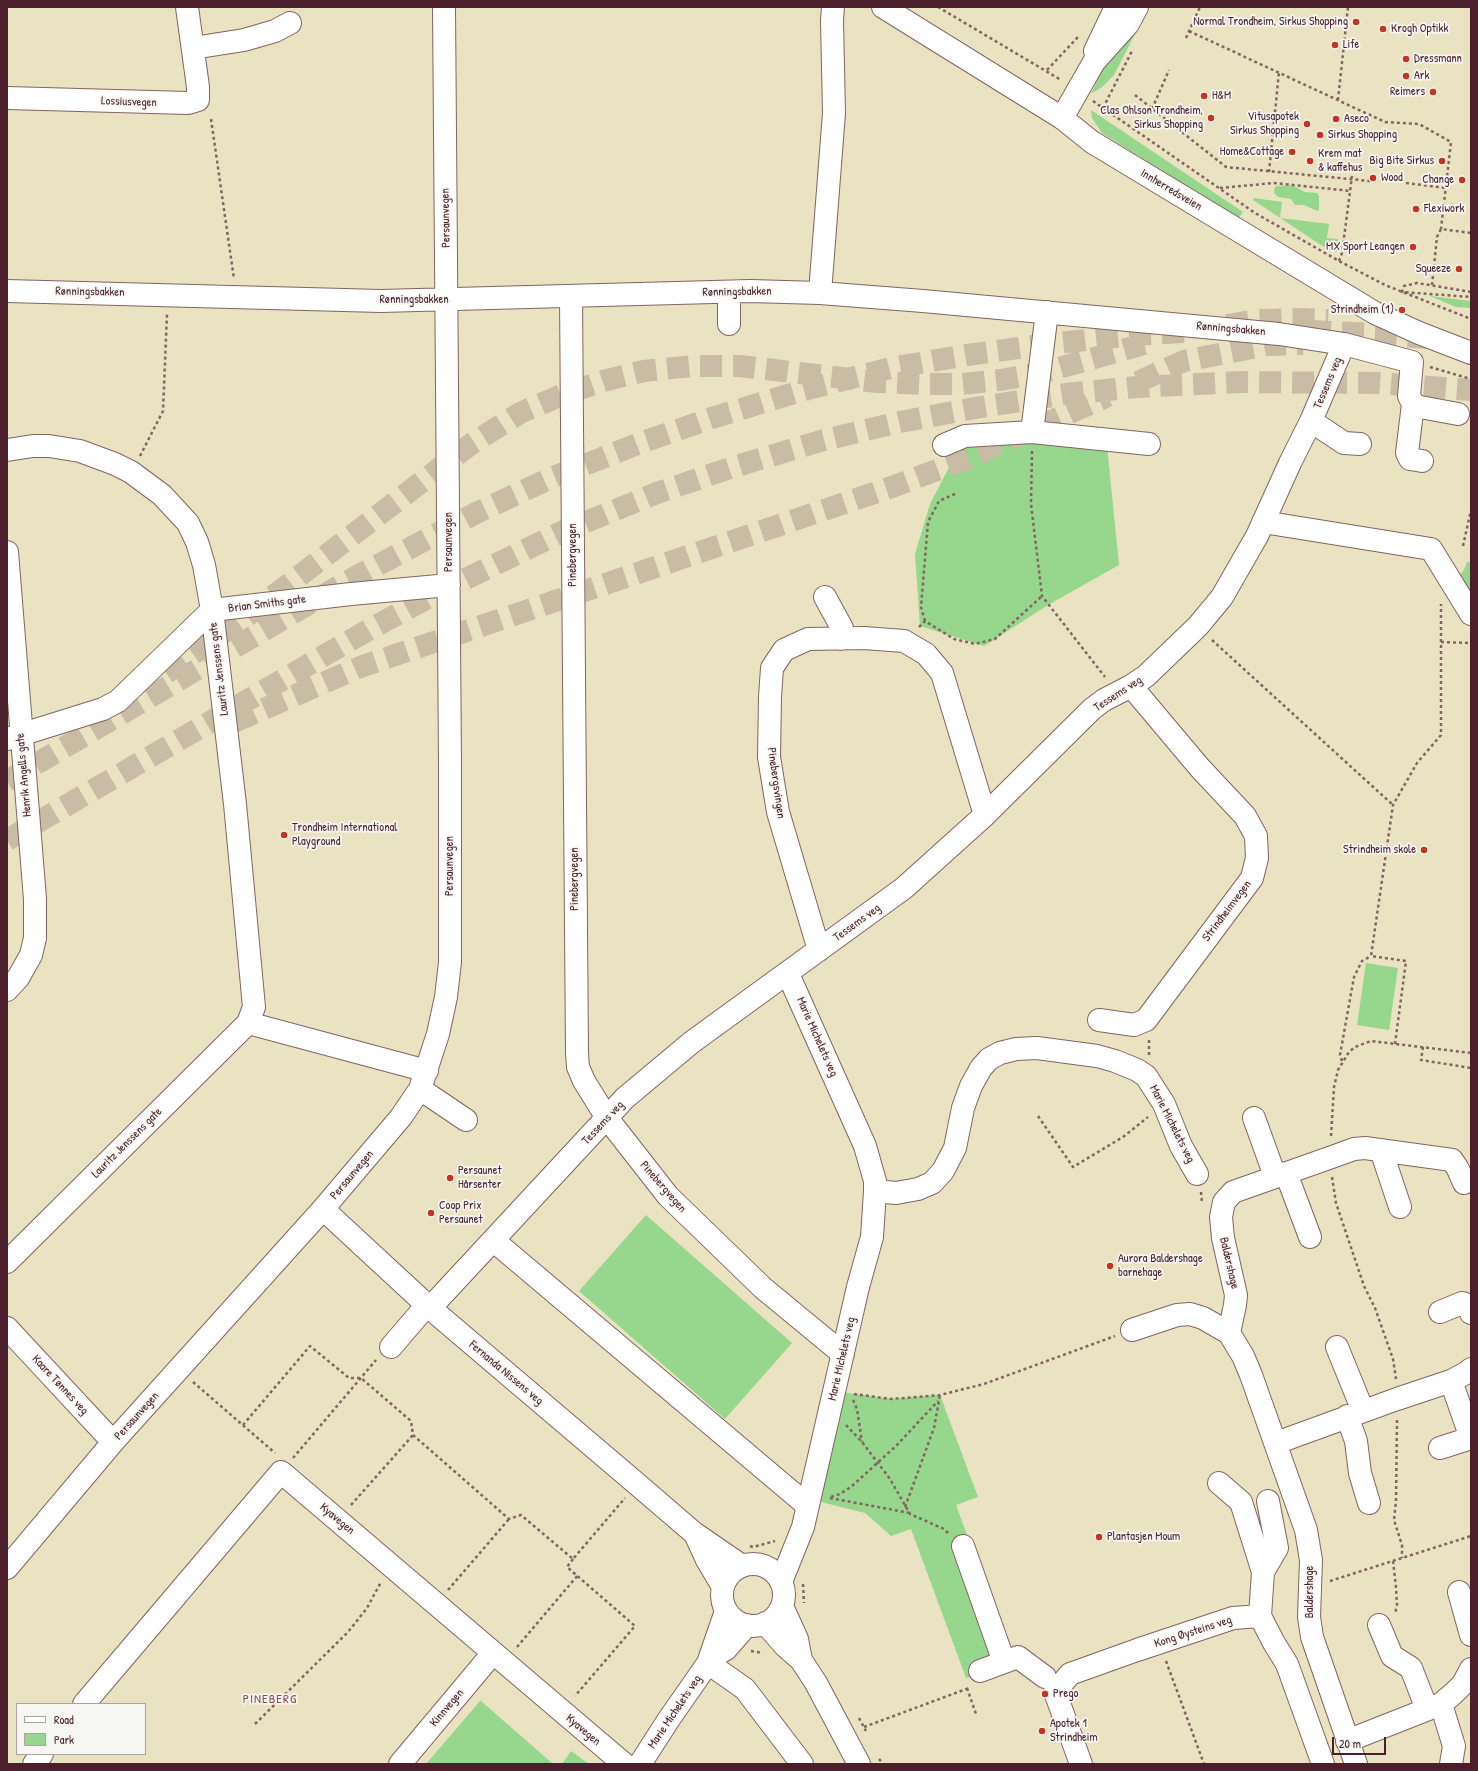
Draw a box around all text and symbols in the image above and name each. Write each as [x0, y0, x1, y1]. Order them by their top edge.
place label: Normal Trondheim, Sirkus Shopping [1193, 15, 1348, 29]
marker: Normal Trondheim, Sirkus Shopping [1351, 17, 1361, 27]
place label: Krogh Optikk [1391, 22, 1448, 36]
marker: Krogh Optikk [1378, 24, 1388, 34]
place label: Life [1343, 38, 1359, 52]
marker: Life [1330, 40, 1340, 50]
place label: Dressmann [1414, 52, 1462, 66]
marker: Dressmann [1401, 54, 1411, 64]
place label: Ark [1414, 69, 1429, 83]
marker: Ark [1401, 71, 1411, 81]
place label: Reimers [1390, 85, 1425, 99]
marker: Reimers [1428, 87, 1438, 97]
place label: H&M [1212, 89, 1231, 103]
marker: H&M [1199, 91, 1209, 101]
street label: Lossiusvegen [101, 94, 157, 110]
place label: Clas Ohlson Trondheim, Sirkus Shopping [1100, 104, 1203, 132]
place label: Vitusapotek Sirkus Shopping [1230, 110, 1299, 138]
place label: Aseco [1344, 112, 1369, 126]
marker: Clas Ohlson Trondheim, Sirkus Shopping [1206, 113, 1216, 123]
marker: Aseco [1331, 114, 1341, 124]
marker: Vitusapotek Sirkus Shopping [1302, 119, 1312, 129]
place label: Sirkus Shopping [1328, 128, 1397, 142]
marker: Sirkus Shopping [1315, 130, 1325, 140]
place label: Home&Cottage [1220, 145, 1284, 159]
marker: Home&Cottage [1287, 147, 1297, 157]
place label: Krem mat & kaffehus [1318, 147, 1362, 175]
place label: Big Bite Sirkus [1369, 154, 1434, 168]
marker: Krem mat & kaffehus [1305, 156, 1315, 166]
marker: Big Bite Sirkus [1437, 156, 1447, 166]
street label: Innherredsveien [1138, 166, 1204, 214]
place label: Wood [1381, 171, 1403, 185]
marker: Wood [1368, 173, 1378, 183]
place label: Change [1422, 173, 1454, 187]
marker: Change [1457, 175, 1467, 185]
street label: Persaunvegen [438, 188, 454, 248]
place label: Flexiwork [1424, 202, 1465, 216]
marker: Flexiwork [1411, 204, 1421, 214]
place label: MX Sport Leangen [1326, 240, 1405, 254]
marker: MX Sport Leangen [1408, 242, 1418, 252]
place label: Squeeze [1416, 262, 1451, 276]
marker: Squeeze [1454, 264, 1464, 274]
street label: Rønningsbakken [55, 284, 125, 300]
street label: Rønningsbakken [702, 284, 772, 300]
street label: Rønningsbakken [379, 293, 449, 307]
place label: Strindheim (1) [1331, 303, 1394, 317]
marker: Strindheim (1) [1397, 305, 1407, 315]
street label: Rønningsbakken [1196, 319, 1266, 339]
street label: Tessems veg [1311, 355, 1345, 411]
street label: Persaunvegen [442, 512, 456, 572]
street label: Pinebergvegen [566, 523, 580, 587]
street label: Brian Smiths gate [227, 592, 307, 616]
street label: Lauritz Jenssens gate [206, 622, 232, 716]
street label: Tessems veg [1091, 673, 1145, 715]
street label: Henrik Angells gate [13, 733, 35, 817]
street label: Pinebergsvingen [764, 747, 788, 819]
place label: Trondheim International Playground [292, 821, 397, 849]
marker: Trondheim International Playground [279, 830, 289, 840]
street label: Persaunvegen [443, 836, 457, 896]
place label: Strindheim skole [1343, 843, 1416, 857]
marker: Strindheim skole [1419, 845, 1429, 855]
street label: Pinebergvegen [568, 847, 582, 911]
street label: Strindheimvegen [1199, 878, 1255, 944]
street label: Tessems veg [831, 901, 883, 945]
street label: Marie Michelets veg [793, 995, 841, 1079]
street label: Marie Michelets veg [1146, 1083, 1198, 1165]
street label: Tessems veg [579, 1098, 627, 1148]
street label: Lauritz Jenssens gate [89, 1105, 165, 1181]
street label: Persaunvegen [327, 1147, 377, 1203]
street label: Pinebergvegen [637, 1158, 689, 1216]
place label: Persaunet Hårsenter [458, 1164, 502, 1192]
marker: Persaunet Hårsenter [445, 1173, 455, 1183]
place label: Coop Prix Persaunet [439, 1199, 483, 1227]
marker: Coop Prix Persaunet [426, 1208, 436, 1218]
street label: Baldershage [1216, 1236, 1242, 1290]
place label: Aurora Baldershage barnehage [1118, 1252, 1203, 1280]
marker: Aurora Baldershage barnehage [1105, 1261, 1115, 1271]
street label: Marie Michelets veg [825, 1316, 859, 1402]
street label: Fernanda Nissens veg [466, 1338, 546, 1408]
street label: Kaare Tønnes veg [29, 1352, 91, 1418]
street label: Persaunvegen [112, 1389, 162, 1443]
street label: Kyavegen [317, 1500, 357, 1538]
place label: Plantasjen Moum [1107, 1530, 1180, 1544]
marker: Plantasjen Moum [1094, 1532, 1104, 1542]
street label: Baldershage [1303, 1566, 1317, 1618]
street label: Kong Øysteins veg [1153, 1613, 1233, 1651]
street label: Marie Michelets veg [645, 1673, 705, 1751]
street label: Kinnvegen [427, 1686, 467, 1730]
place label: Prego [1053, 1687, 1078, 1701]
marker: Prego [1040, 1689, 1050, 1699]
district label: PINEBERG [243, 1692, 297, 1708]
legend [16, 1703, 146, 1755]
text: Road [54, 1711, 74, 1728]
street label: Kyavegen [563, 1711, 603, 1749]
place label: Apotek 1 Strindheim [1050, 1717, 1098, 1745]
marker: Apotek 1 Strindheim [1037, 1726, 1047, 1736]
scale bar [1334, 1729, 1388, 1755]
text: Park [54, 1731, 74, 1748]
text: 20 m [1339, 1735, 1361, 1752]

